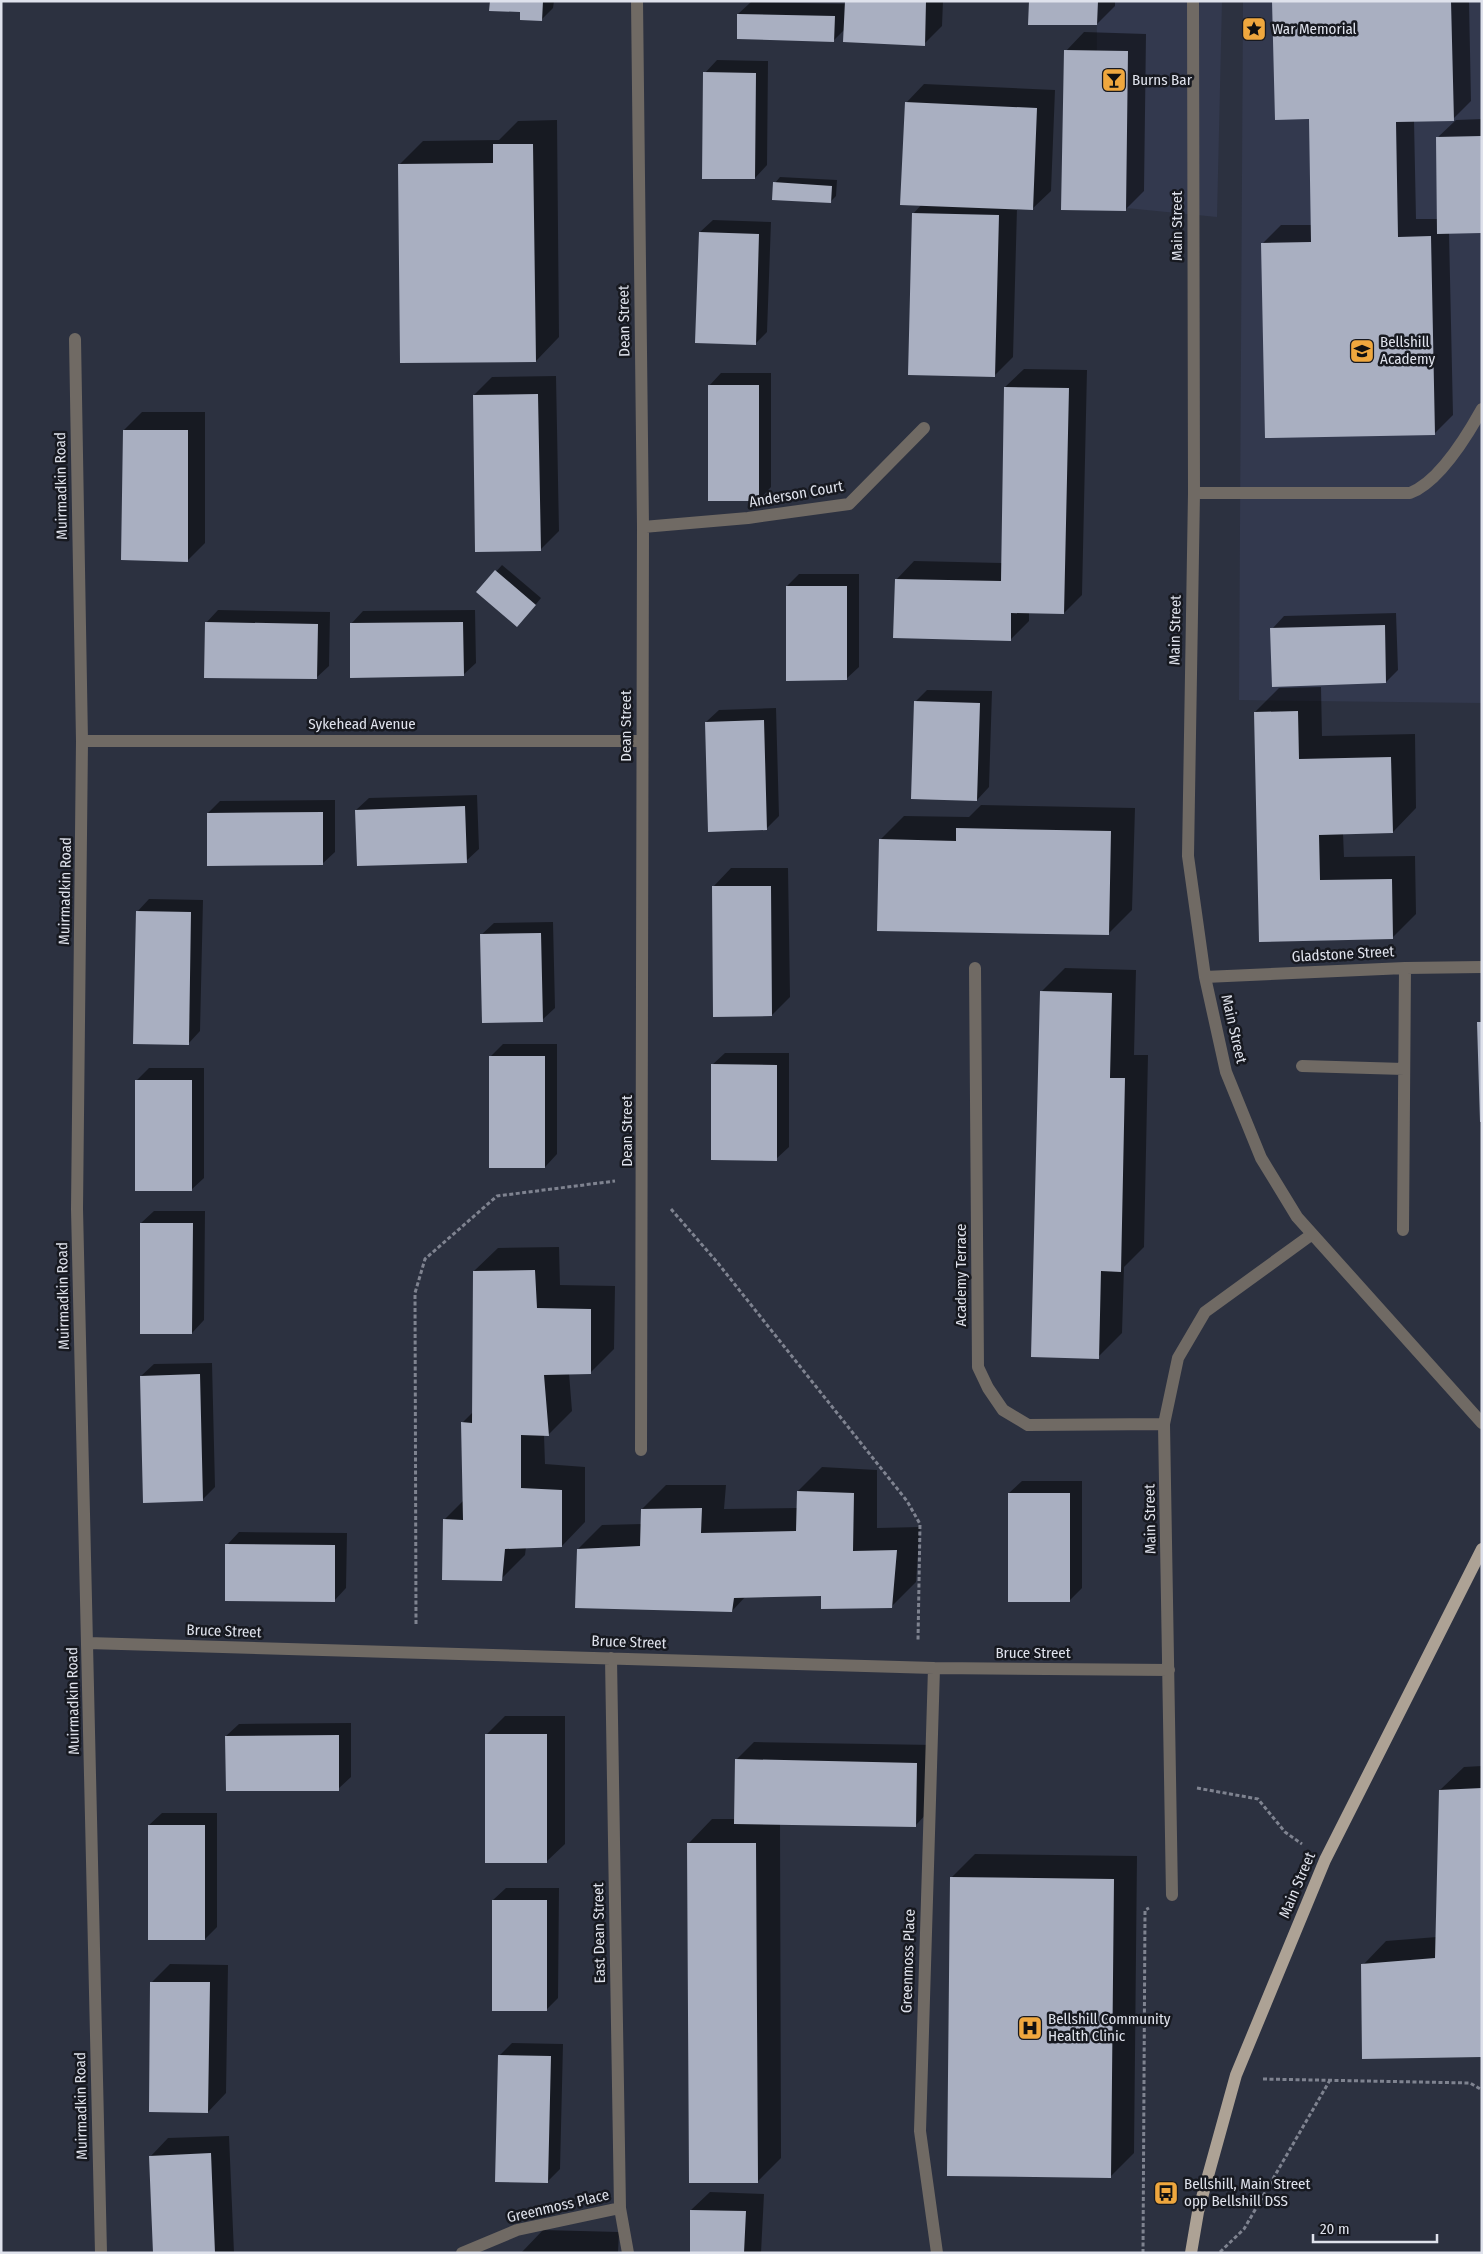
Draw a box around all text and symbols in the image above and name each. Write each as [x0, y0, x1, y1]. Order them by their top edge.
place icon: War Memorial [1241, 16, 1267, 42]
place label: War Memorial [1272, 20, 1357, 38]
bar icon: Burns Bar [1101, 67, 1127, 93]
place label: Burns Bar [1132, 71, 1193, 89]
street label: Main Street [1168, 191, 1186, 261]
street label: Dean Street [614, 285, 634, 357]
place label: Bellshill Academy [1380, 333, 1435, 368]
school or university icon: Bellshill Academy [1349, 338, 1375, 364]
street label: Muirmadkin Road [51, 432, 71, 540]
street label: Anderson Court [748, 477, 845, 511]
street label: Main Street [1165, 595, 1185, 665]
street label: Dean Street [617, 690, 635, 762]
street label: Sykehead Avenue [308, 715, 416, 733]
street label: Muirmadkin Road [55, 837, 75, 945]
street label: Gladstone Street [1291, 942, 1395, 966]
street label: Main Street [1217, 993, 1251, 1065]
street label: Dean Street [618, 1095, 636, 1167]
street label: Academy Terrace [952, 1223, 970, 1327]
street label: Muirmadkin Road [53, 1242, 73, 1350]
street label: Main Street [1140, 1484, 1160, 1554]
street label: Bruce Street [186, 1621, 262, 1641]
street label: Bruce Street [591, 1632, 667, 1652]
street label: Bruce Street [995, 1644, 1071, 1662]
street label: Muirmadkin Road [63, 1647, 83, 1755]
street label: Main Street [1275, 1849, 1319, 1921]
street label: East Dean Street [589, 1882, 609, 1983]
street label: Greenmoss Place [897, 1909, 919, 2013]
place label: Bellshill Community Health Clinic [1048, 2010, 1171, 2045]
hospital icon: Bellshill Community Health Clinic [1017, 2015, 1043, 2041]
street label: Muirmadkin Road [71, 2052, 91, 2160]
place label: Bellshill, Main Street opp Bellshill DSS [1184, 2175, 1310, 2210]
bus stop icon: Bellshill, Main Street opp Bellshill DSS [1153, 2180, 1179, 2206]
street label: Greenmoss Place [505, 2186, 611, 2226]
scale bar [1313, 2212, 1437, 2244]
text: 20 m [1320, 2220, 1350, 2238]

